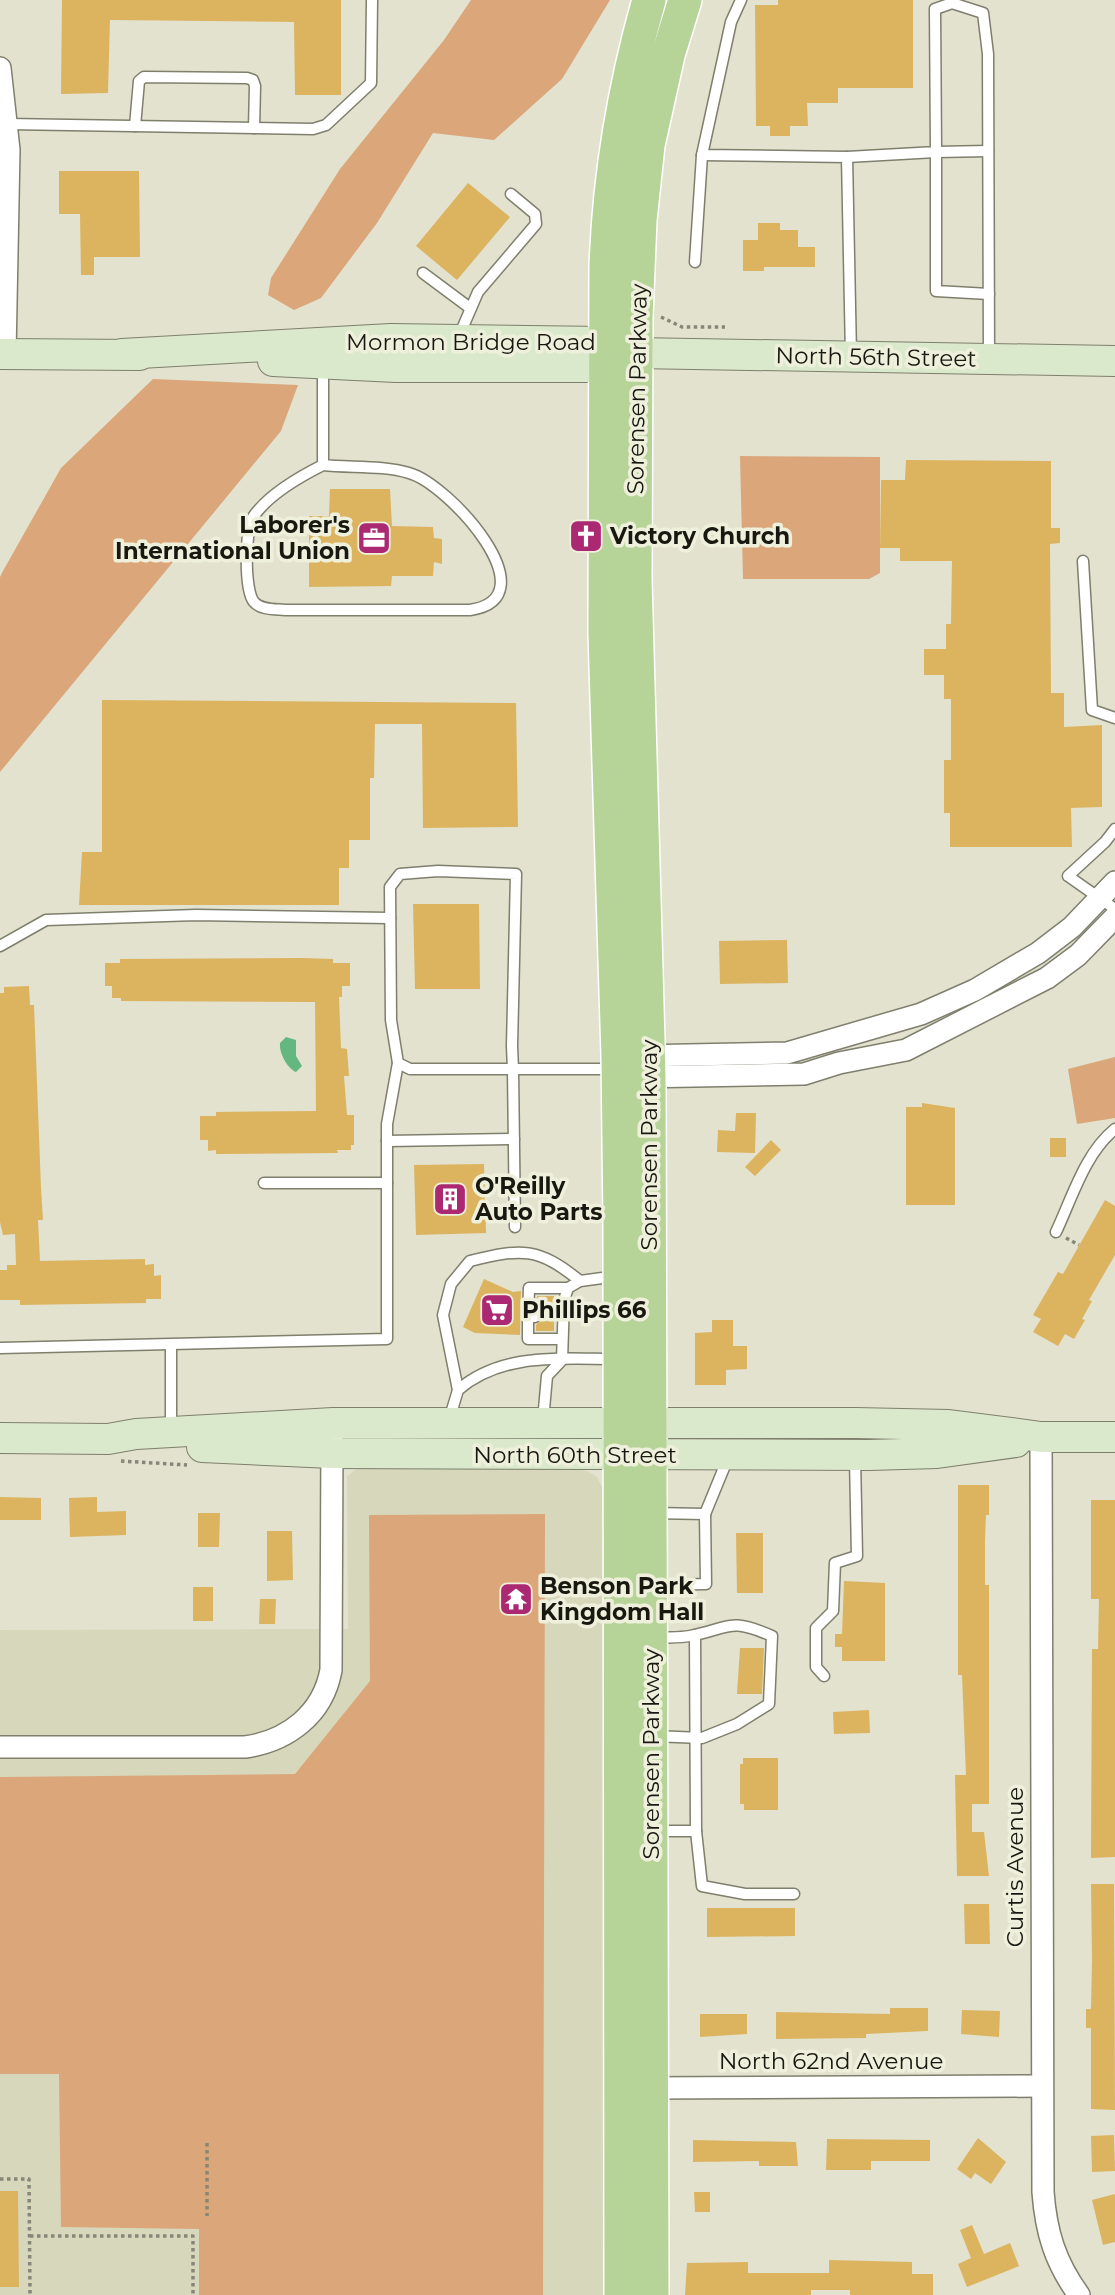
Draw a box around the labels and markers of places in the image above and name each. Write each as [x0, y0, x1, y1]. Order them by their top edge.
place label: Laborer's International Union [115, 511, 350, 565]
church icon: Victory Church [567, 517, 605, 555]
office icon: Laborer's International Union [355, 519, 393, 557]
place label: Victory Church [609, 522, 790, 550]
place label: O'Reilly Auto Parts [474, 1172, 603, 1226]
building icon: O'Reilly Auto Parts [431, 1180, 469, 1218]
supermarket icon: Phillips 66 [478, 1291, 516, 1329]
place label: Phillips 66 [522, 1296, 647, 1324]
place label: Benson Park Kingdom Hall [540, 1572, 704, 1626]
temple icon: Benson Park Kingdom Hall [497, 1580, 535, 1618]

